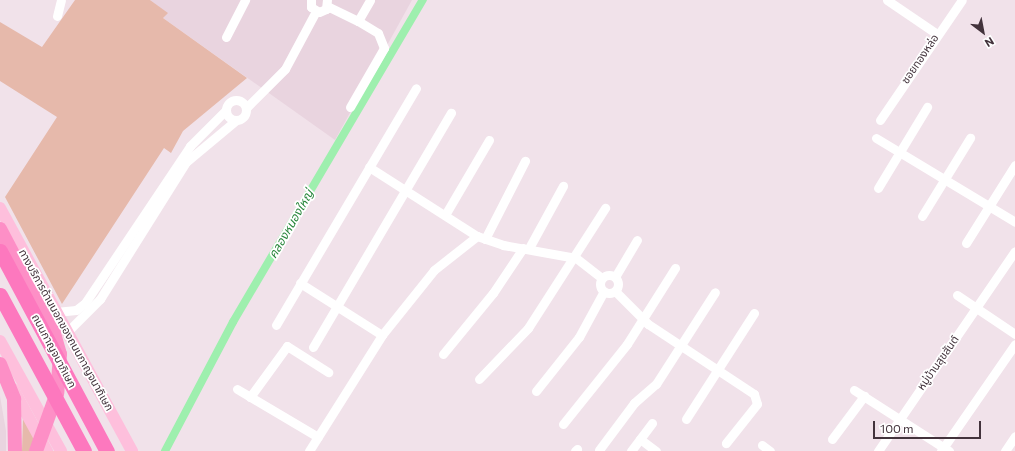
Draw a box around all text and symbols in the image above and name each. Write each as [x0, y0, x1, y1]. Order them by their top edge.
north arrow [963, 12, 1003, 52]
street label: ซอยทองหล่อ [899, 32, 941, 86]
text: N [983, 35, 997, 50]
water label: คลองหนองใหญ่ [266, 187, 316, 261]
street label: ทางบริการด้านนอกของถนนกาญจนาภิเษก [16, 247, 116, 413]
street label: ถนนกาญจนาภิเษก [29, 312, 79, 390]
street label: หมู่บ้านสุขสันต์ [914, 333, 962, 393]
scale bar [875, 413, 983, 439]
text: 100 m [880, 421, 914, 435]

